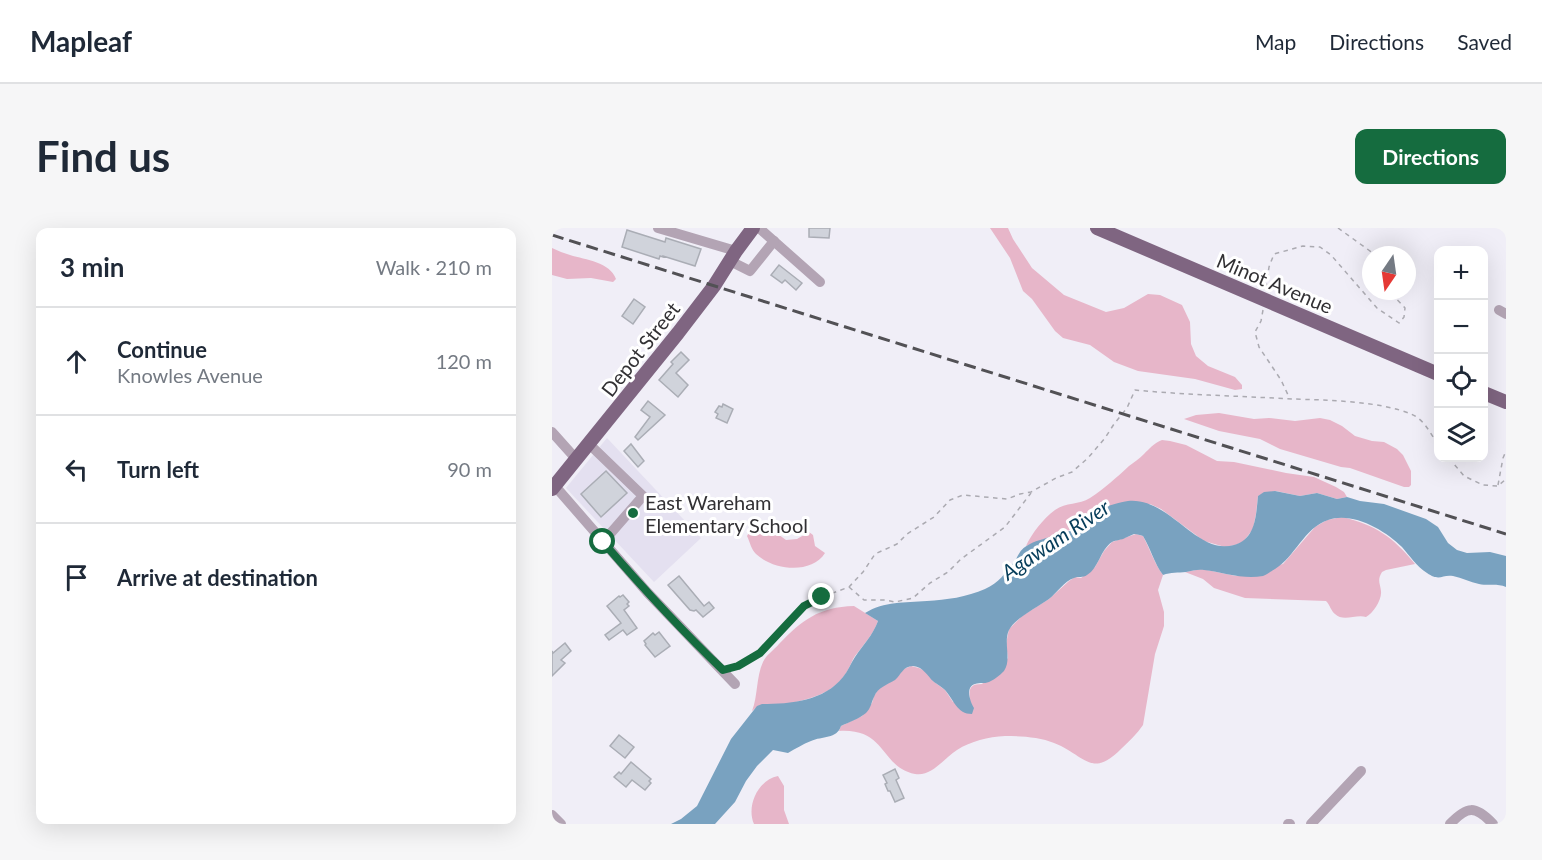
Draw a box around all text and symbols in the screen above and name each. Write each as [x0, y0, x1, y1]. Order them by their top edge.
text: Mapleaf [30, 24, 132, 58]
text: Map [1255, 29, 1296, 54]
text: Directions [1329, 29, 1424, 54]
text: Saved [1457, 29, 1512, 54]
button: Directions [1355, 129, 1506, 184]
text: Find us [36, 131, 170, 181]
north arrow [1362, 246, 1416, 300]
map controls [1434, 246, 1488, 462]
button: + [1434, 246, 1488, 300]
street label: Minot Avenue [1214, 248, 1336, 318]
text: 3 min [60, 251, 124, 283]
text: Walk · 210 m [376, 255, 492, 279]
street label: Depot Street [596, 297, 684, 401]
button: − [1434, 300, 1488, 354]
text: Continue [117, 336, 207, 363]
icon: ahead [60, 345, 93, 378]
text: 120 m [436, 349, 492, 373]
button: locate [1434, 354, 1488, 408]
text: Knowles Avenue [117, 363, 263, 387]
button: layers [1434, 408, 1488, 462]
icon: left [60, 453, 93, 486]
text: Turn left [117, 456, 199, 483]
text: 90 m [447, 457, 492, 481]
place label: East Wareham Elementary School [645, 490, 808, 537]
water label: Agawam River [995, 493, 1114, 585]
marker: East Wareham Elementary School [626, 506, 640, 520]
route start [589, 528, 615, 554]
icon: arrive [60, 561, 93, 594]
text: Arrive at destination [117, 564, 318, 591]
route end [808, 583, 834, 609]

